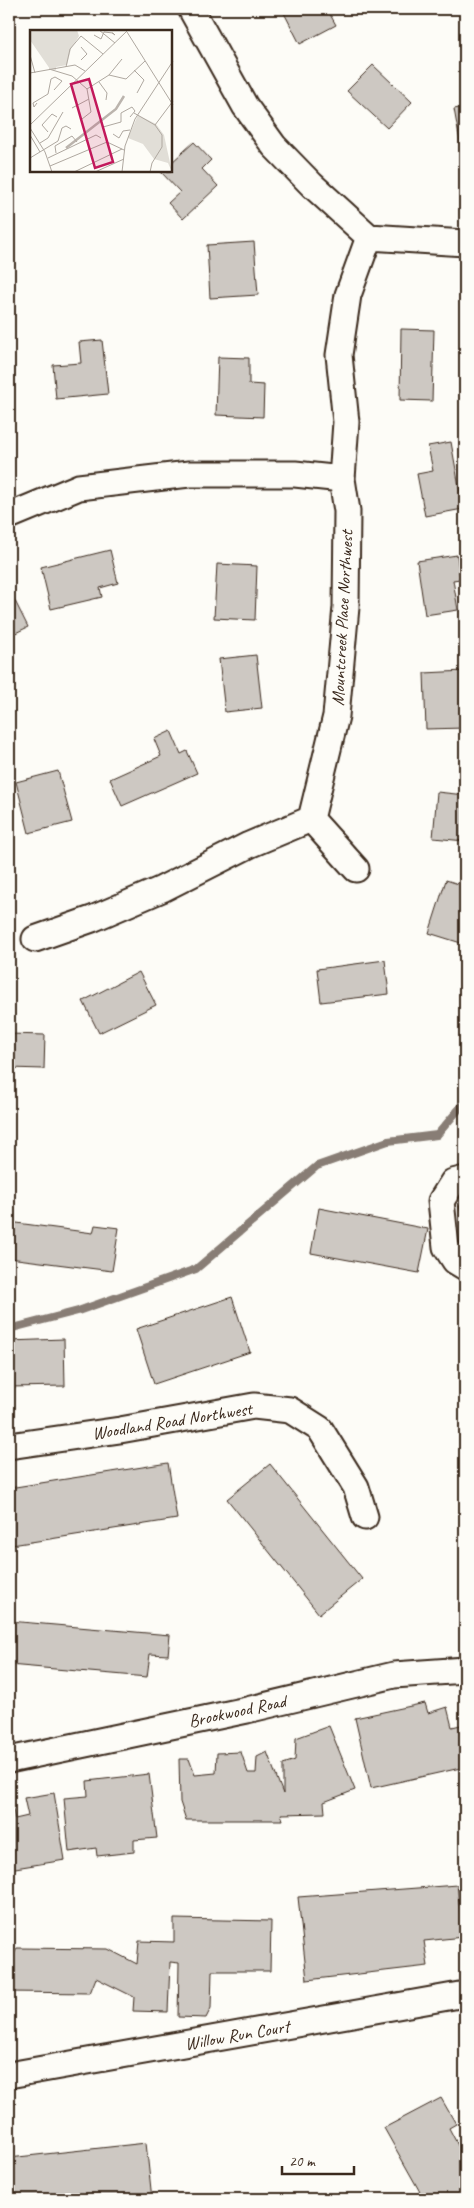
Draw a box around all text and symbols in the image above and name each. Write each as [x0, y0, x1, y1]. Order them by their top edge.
inset map [30, 30, 172, 172]
street label: Mountcreek Place Northwest [326, 528, 358, 706]
street label: Woodland Road Northwest [90, 1397, 256, 1445]
street label: Brookwood Road [186, 1689, 290, 1732]
street label: Willow Run Court [183, 2014, 294, 2055]
scale bar [282, 2143, 354, 2175]
text: 20 m [289, 2152, 316, 2171]

